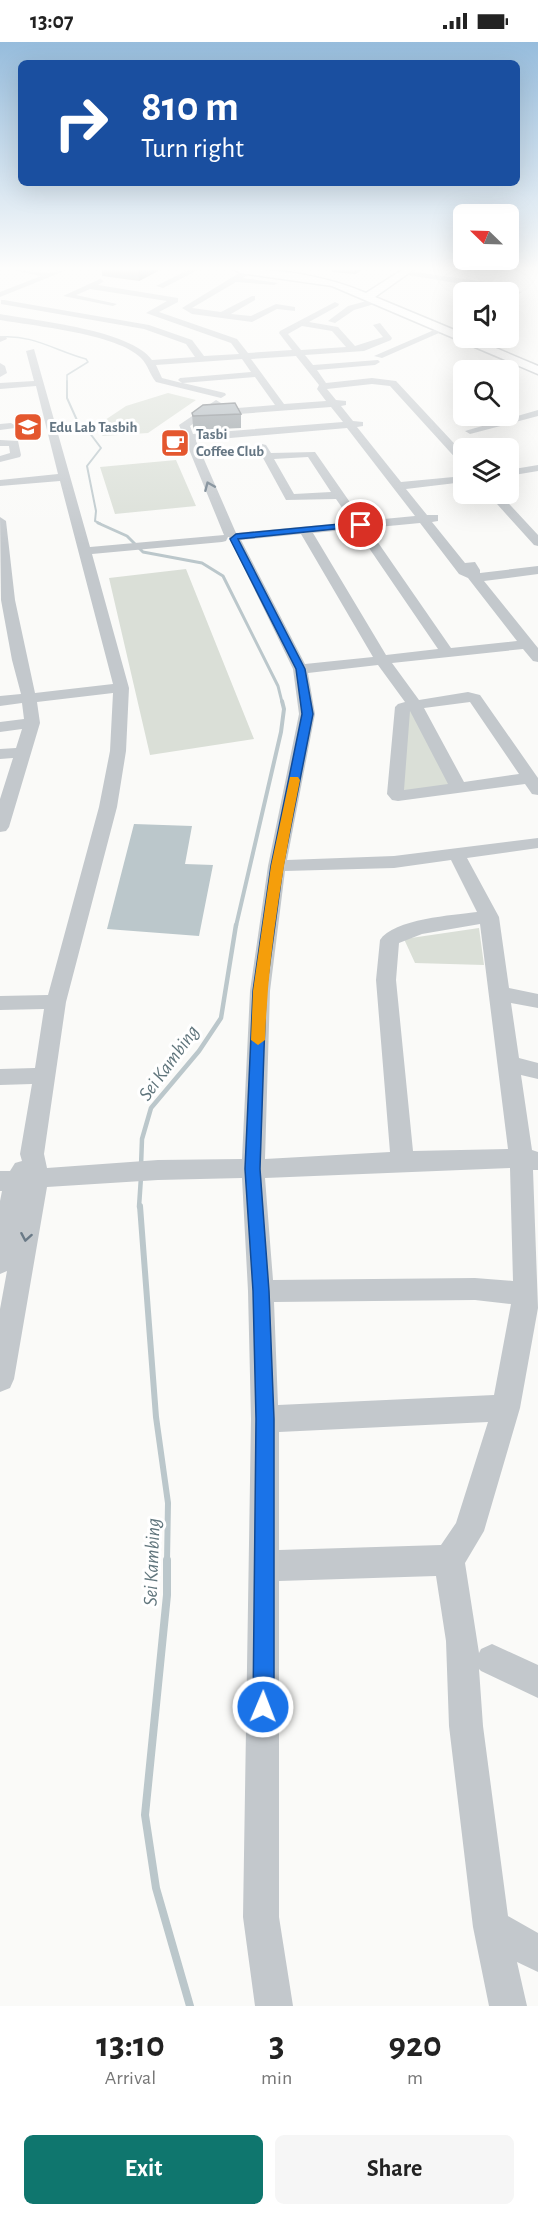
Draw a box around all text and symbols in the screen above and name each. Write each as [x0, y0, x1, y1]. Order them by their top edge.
text: 13:07 [30, 10, 73, 32]
icon: right [42, 84, 120, 162]
text: 810 m [141, 86, 239, 128]
text: Turn right [141, 135, 244, 162]
north arrow [453, 204, 519, 270]
map controls [453, 204, 519, 504]
button: sound [453, 282, 519, 348]
button: search [453, 360, 519, 426]
school or university icon: Edu Lab Tasbih [12, 411, 44, 443]
place label: Edu Lab Tasbih [49, 420, 138, 435]
cafe icon: Tasbi Coffee Club [159, 427, 191, 459]
place label: Tasbi Coffee Club [196, 427, 264, 459]
button: layers [453, 438, 519, 504]
one-way arrow [204, 481, 216, 492]
pin [335, 499, 386, 550]
icon: arrive [344, 508, 377, 541]
water label: Sei Kambing [135, 1022, 203, 1104]
one-way arrow [20, 1231, 33, 1241]
water label: Sei Kambing [140, 1518, 164, 1606]
position arrow [231, 1675, 295, 1739]
text: 13:10 [96, 2027, 165, 2063]
text: 3 [269, 2027, 284, 2063]
text: 920 [389, 2027, 442, 2063]
text: Arrival [105, 2068, 156, 2088]
text: min [261, 2068, 292, 2088]
text: m [407, 2068, 423, 2088]
button: Exit [24, 2135, 263, 2204]
button: Share [275, 2135, 514, 2204]

